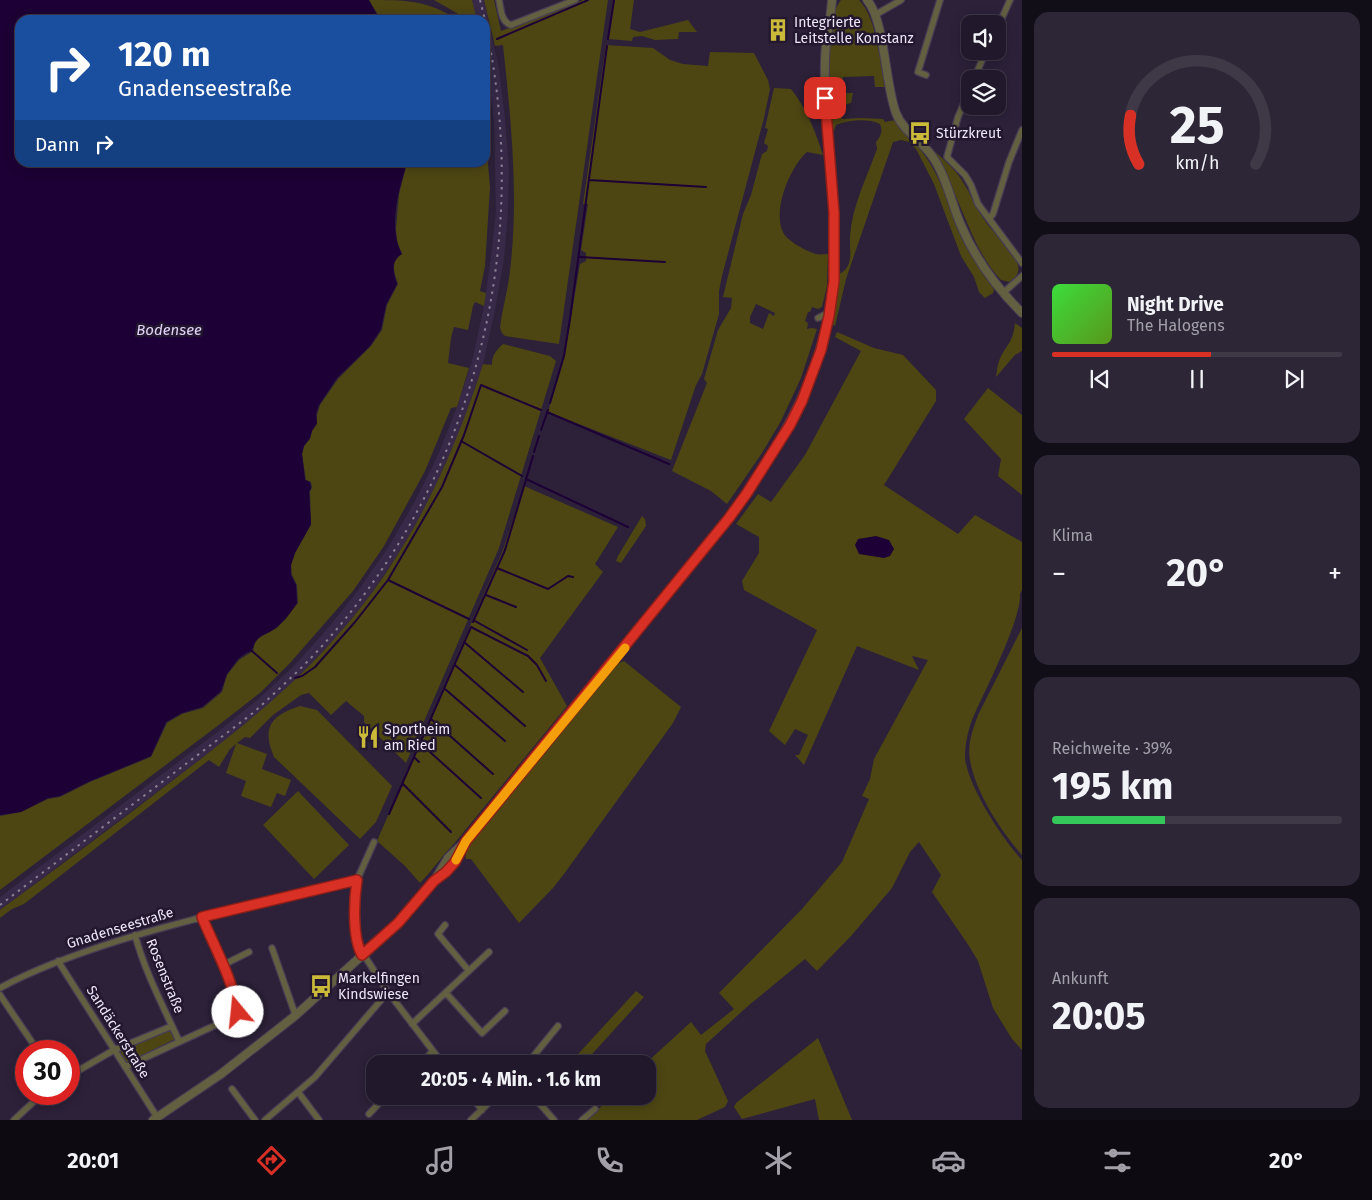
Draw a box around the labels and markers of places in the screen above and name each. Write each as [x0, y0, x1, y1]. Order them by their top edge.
place label: Integrierte Leitstelle Konstanz [794, 14, 914, 47]
building icon: Integrierte Leitstelle Konstanz [765, 17, 791, 43]
pin [804, 77, 846, 119]
bus stop icon: Stürzkreut [907, 120, 933, 146]
place label: Stürzkreut [936, 125, 1002, 142]
place label: Sportheim am Ried [384, 721, 450, 754]
restaurant icon: Sportheim am Ried [355, 724, 381, 750]
place label: Markelfingen Kindswiese [338, 970, 420, 1003]
bus stop icon: Markelfingen Kindswiese [308, 973, 334, 999]

